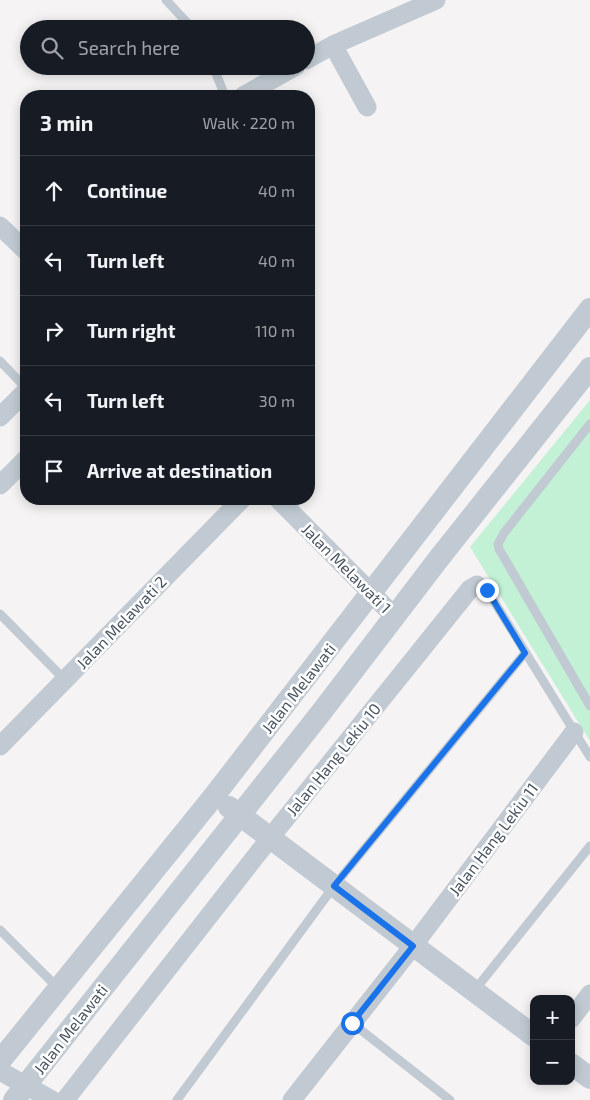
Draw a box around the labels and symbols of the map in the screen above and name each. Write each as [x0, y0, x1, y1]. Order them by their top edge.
street label: Jalan Melawati 1 [298, 519, 396, 617]
street label: Jalan Melawati 2 [72, 572, 170, 672]
route end [476, 579, 499, 602]
street label: Jalan Melawati [257, 639, 339, 737]
street label: Jalan Hang Lekiu 10 [282, 699, 384, 819]
street label: Jalan Hang Lekiu 11 [444, 779, 542, 899]
street label: Jalan Melawati [29, 980, 111, 1078]
route start [341, 1012, 364, 1035]

